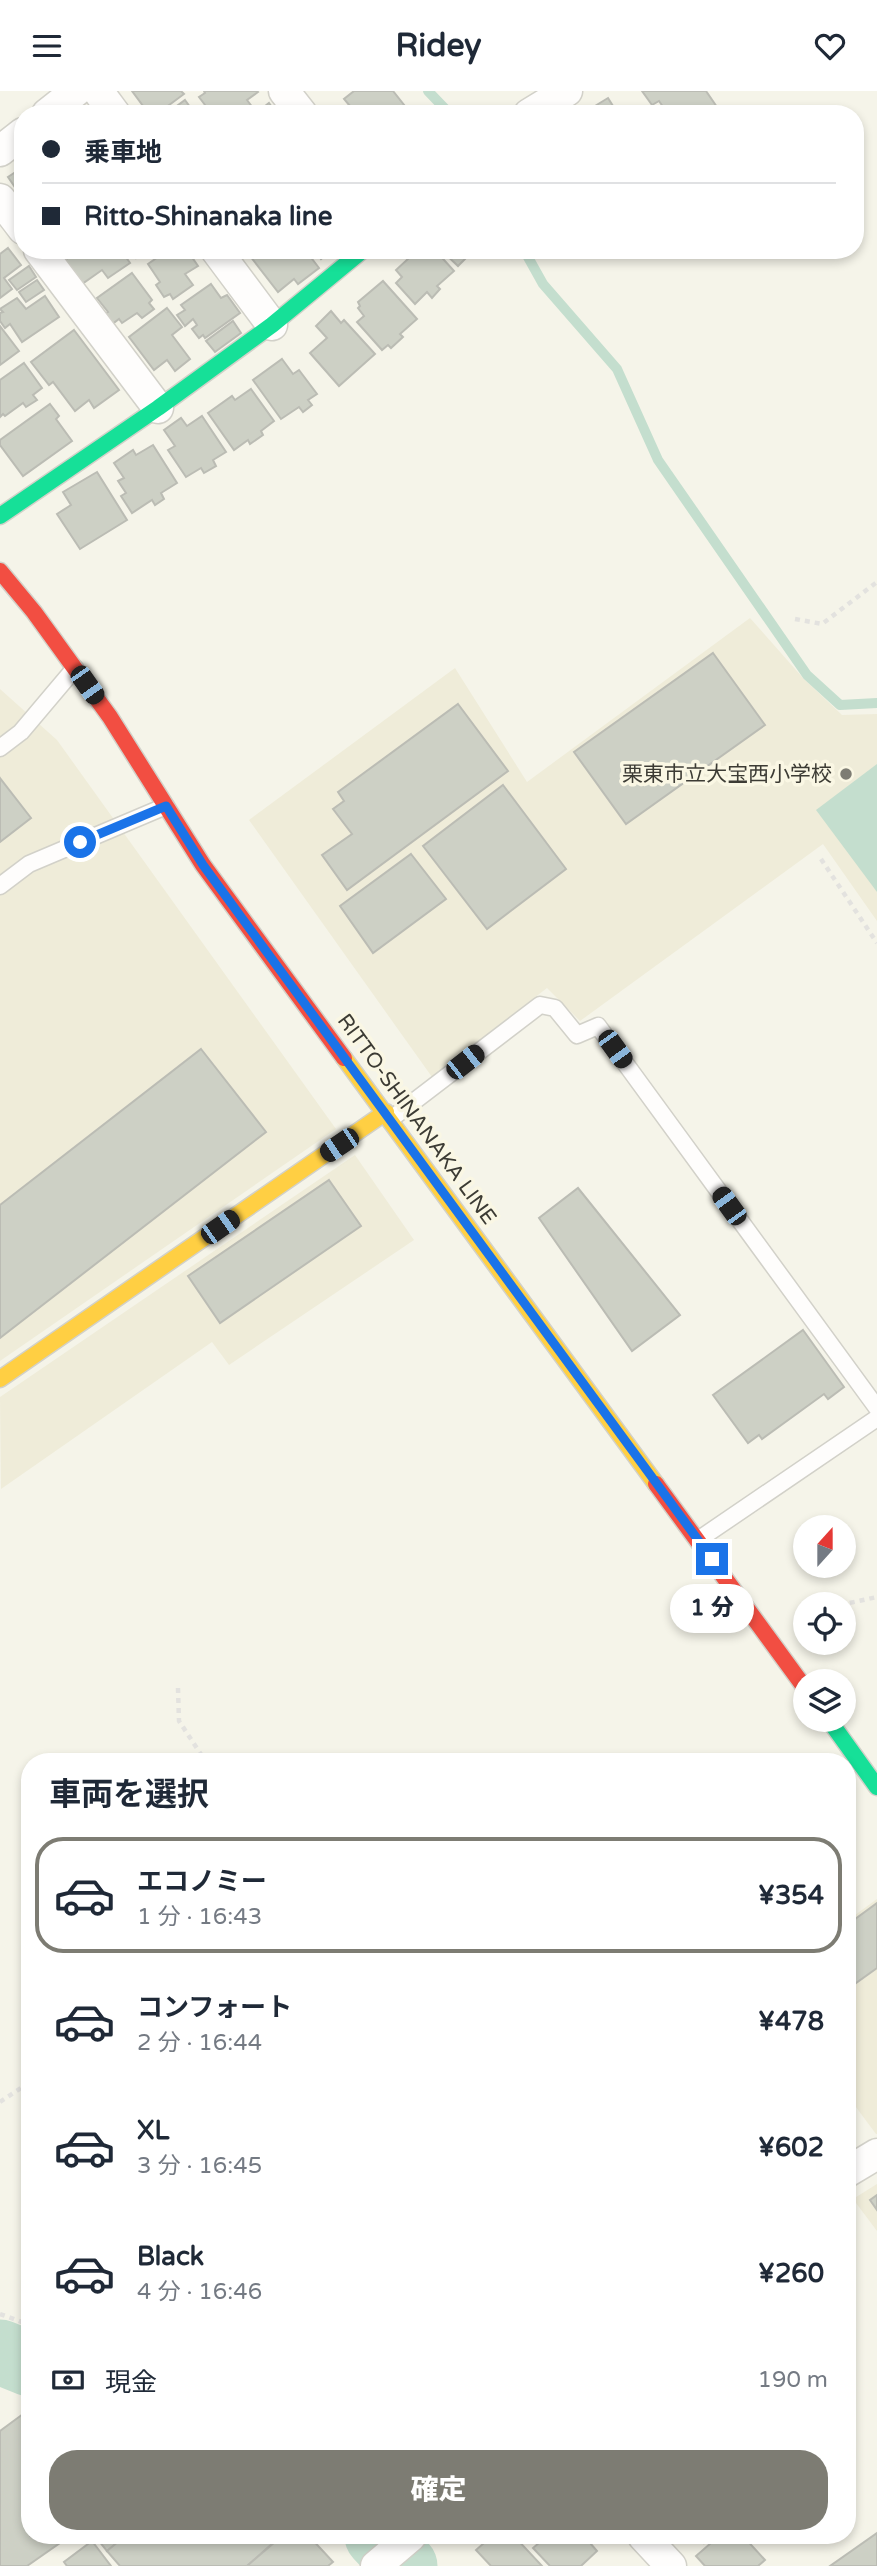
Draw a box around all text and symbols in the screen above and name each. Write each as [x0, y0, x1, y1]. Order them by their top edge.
icon: menu [28, 27, 66, 65]
text: Ridey [395, 27, 482, 65]
icon: heart [811, 27, 849, 65]
text: 乗車地 [84, 137, 162, 168]
text: Ritto-Shinanaka line [84, 201, 332, 232]
car [67, 662, 108, 708]
place label: 栗東市立大宝西小学校 [622, 762, 832, 787]
marker: 栗東市立大宝西小学校 [838, 766, 854, 782]
route start [64, 826, 96, 858]
street label: RITTO-SHINANAKA LINE [332, 1009, 501, 1229]
car [595, 1026, 636, 1072]
car [442, 1041, 489, 1083]
car [316, 1125, 363, 1165]
car [709, 1183, 750, 1229]
car [197, 1206, 244, 1248]
north arrow [793, 1515, 856, 1579]
map controls [793, 1515, 856, 1732]
route end [696, 1543, 728, 1575]
callout: 1 分 [670, 1583, 754, 1633]
button: locate [793, 1592, 856, 1655]
text: 1 分 [690, 1594, 734, 1622]
button: layers [793, 1669, 856, 1732]
text: 車両を選択 [49, 1776, 209, 1814]
icon: car [53, 1864, 116, 1927]
text: エコノミー [137, 1866, 267, 1897]
text: ¥354 [758, 1880, 824, 1911]
text: 1 分 · 16:43 [137, 1903, 262, 1931]
icon: car [53, 1990, 116, 2053]
text: コンフォート [137, 1992, 292, 2023]
text: ¥478 [758, 2006, 824, 2037]
text: 2 分 · 16:44 [137, 2029, 262, 2057]
text: XL [137, 2115, 169, 2146]
icon: car [53, 2116, 116, 2179]
text: ¥602 [758, 2132, 824, 2163]
text: 3 分 · 16:45 [137, 2152, 262, 2180]
text: Black [137, 2241, 204, 2272]
icon: car [53, 2242, 116, 2305]
text: ¥260 [758, 2258, 824, 2289]
text: 4 分 · 16:46 [137, 2278, 262, 2306]
icon: cash [49, 2361, 87, 2399]
text: 190 m [758, 2366, 828, 2394]
text: 現金 [105, 2367, 157, 2398]
button: 確定 [49, 2450, 828, 2530]

